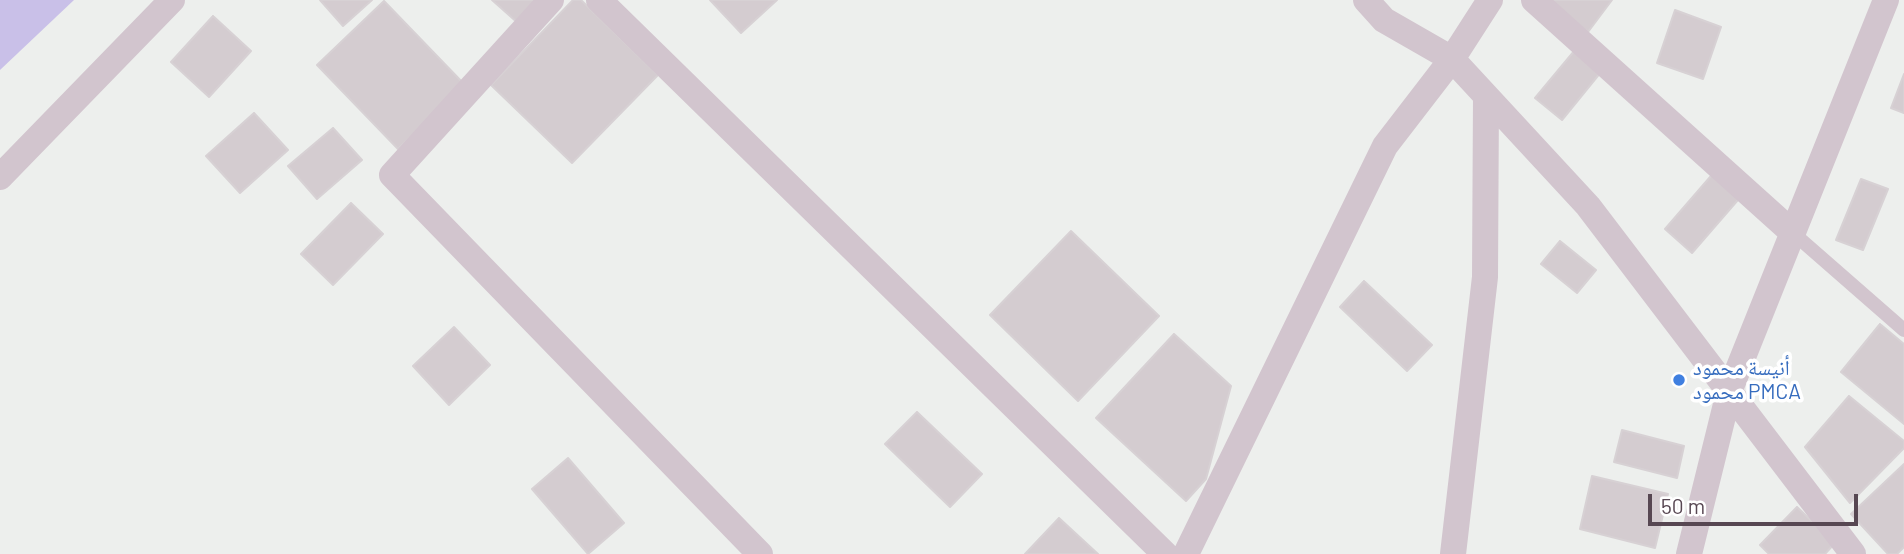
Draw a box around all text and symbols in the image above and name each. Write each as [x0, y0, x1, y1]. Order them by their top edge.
place label: أنيسة محمود محمود PMCA [1693, 355, 1801, 405]
marker: أنيسة محمود محمود PMCA [1671, 372, 1687, 388]
scale bar [1652, 480, 1862, 524]
text: 50 m [1661, 493, 1705, 518]

